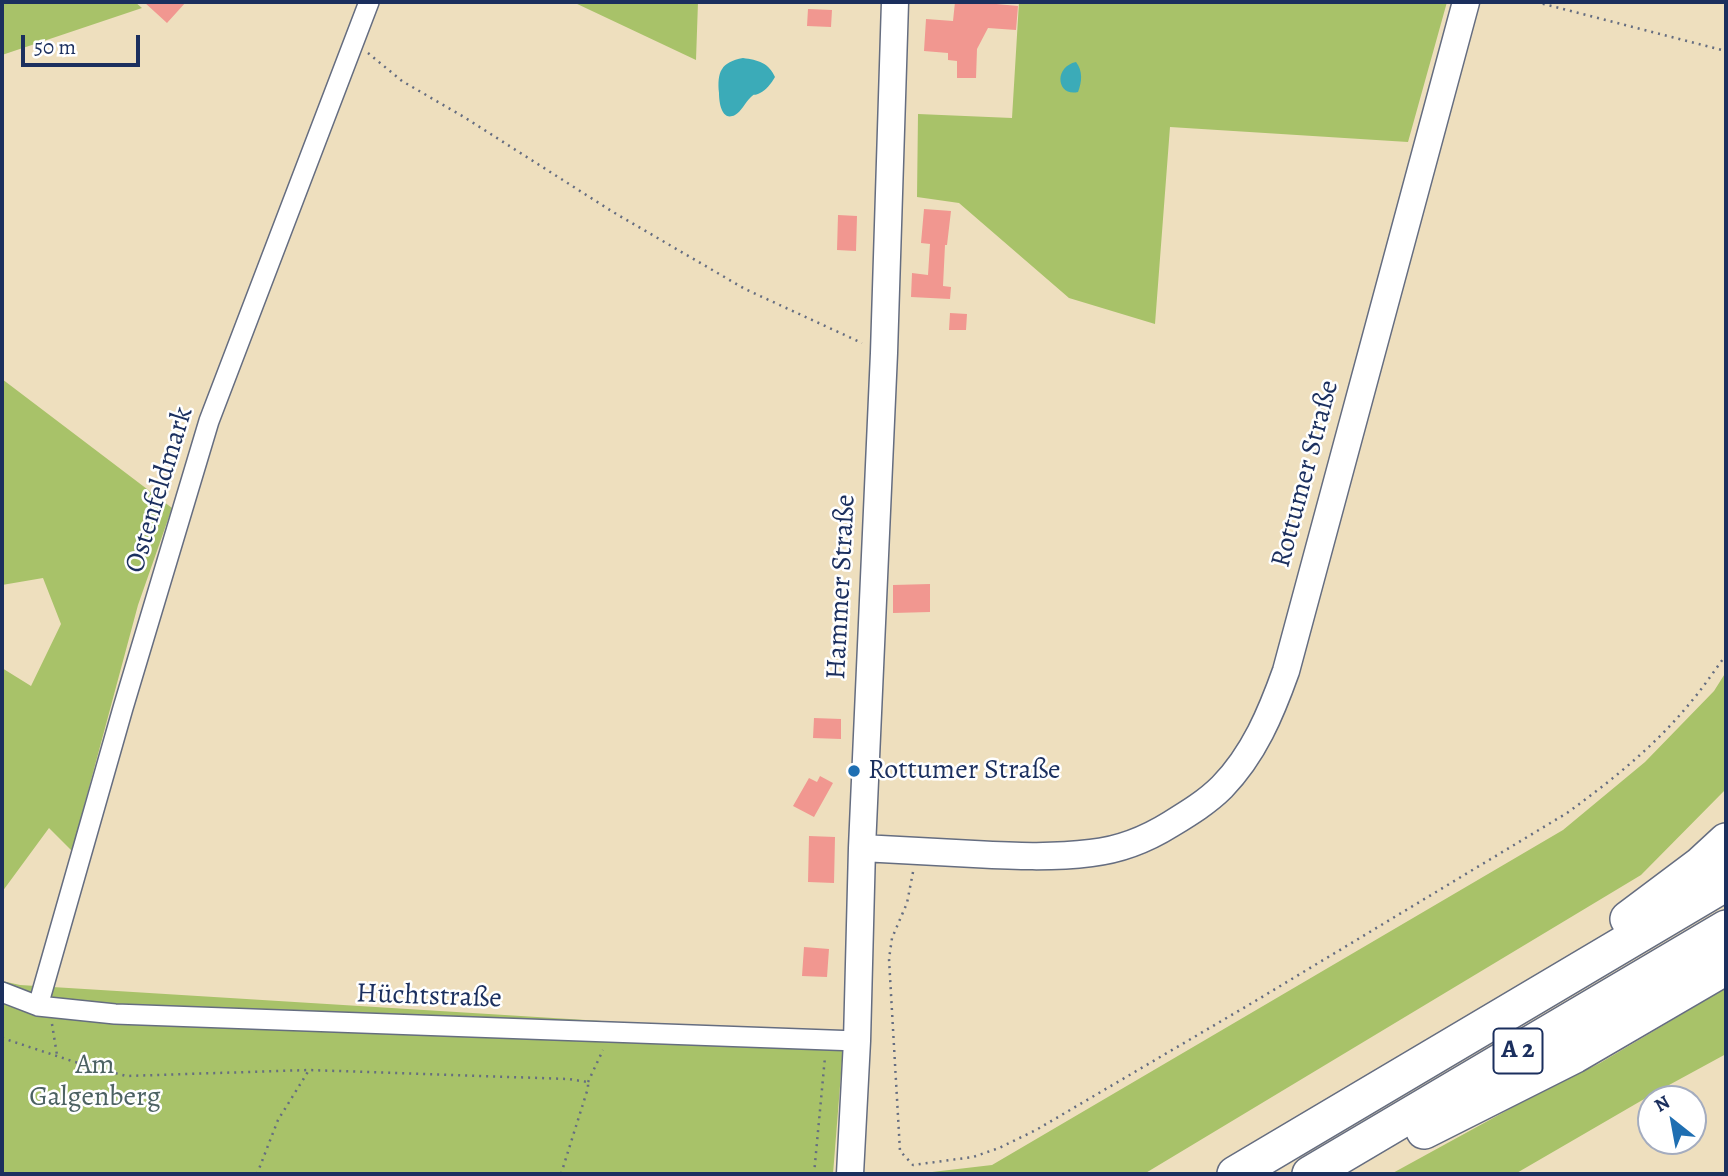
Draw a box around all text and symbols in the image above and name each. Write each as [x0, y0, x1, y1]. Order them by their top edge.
scale bar [24, 21, 144, 65]
text: 50 m [34, 33, 76, 61]
street label: Rottumer Straße [1265, 377, 1347, 571]
street label: Ostenfeldmark [119, 403, 201, 577]
street label: Hammer Straße [820, 493, 864, 681]
place label: Rottumer Straße [868, 754, 1061, 788]
marker: Rottumer Straße [846, 763, 862, 779]
street label: Hüchtstraße [356, 978, 502, 1016]
road number: A 2 [1494, 1028, 1542, 1074]
park label: Am Galgenberg [29, 1049, 161, 1115]
north arrow [1637, 1085, 1707, 1155]
text: N [1650, 1089, 1675, 1118]

